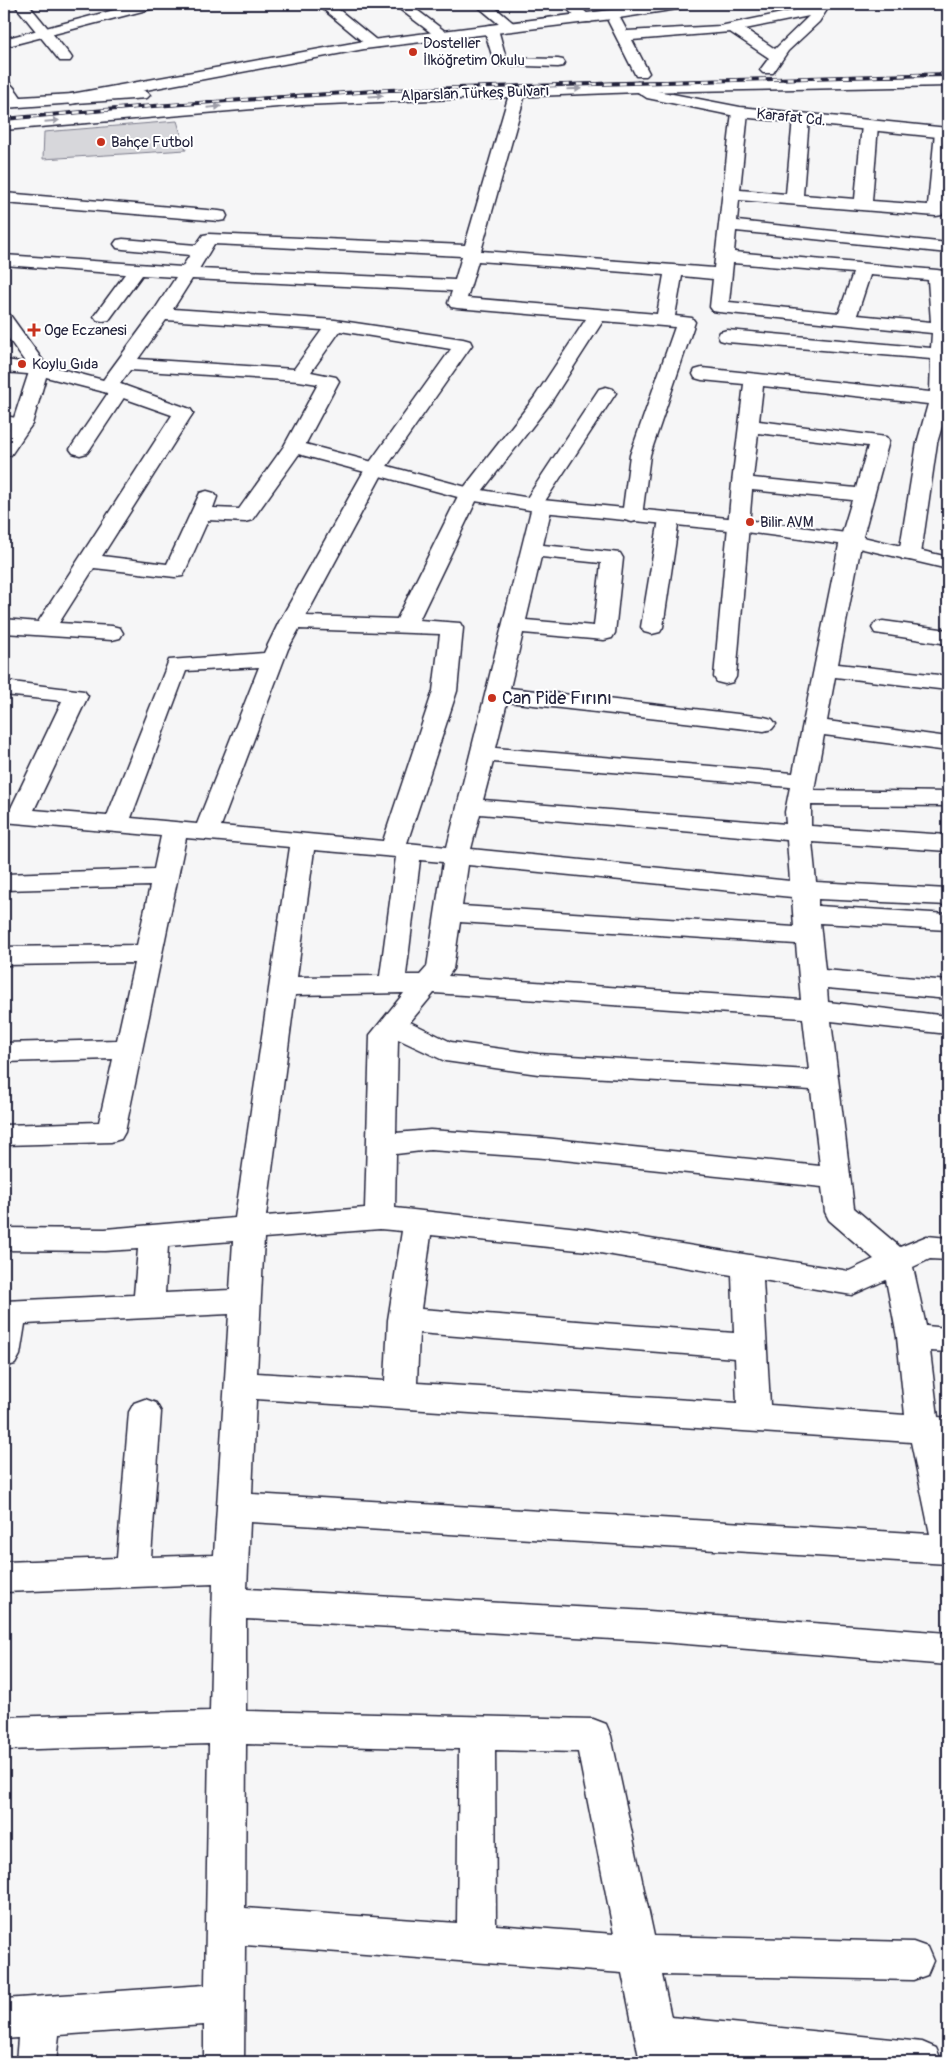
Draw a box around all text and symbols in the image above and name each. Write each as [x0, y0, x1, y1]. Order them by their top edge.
place label: Dosteller İlköğretim Okulu [423, 34, 525, 70]
marker: Dosteller İlköğretim Okulu [407, 46, 419, 58]
street label: Alparslan Türkeş Bulvarı [400, 81, 550, 106]
one-way arrow [566, 85, 582, 93]
one-way arrow [369, 92, 385, 100]
one-way arrow [207, 103, 223, 111]
street label: Karafat Cd. [755, 104, 827, 131]
one-way arrow [45, 117, 61, 125]
place label: Bahçe Futbol [111, 133, 194, 152]
marker: Bahçe Futbol [95, 136, 107, 148]
place label: Oge Eczanesi [44, 321, 127, 340]
marker: Oge Eczanesi [28, 324, 40, 336]
place label: Koylu Gıda [32, 355, 98, 374]
marker: Koylu Gıda [16, 358, 28, 370]
place label: Bilir AVM [760, 513, 814, 532]
marker: Bilir AVM [744, 516, 756, 528]
place label: Can Pide Fırını [502, 687, 612, 710]
marker: Can Pide Fırını [486, 692, 498, 704]

